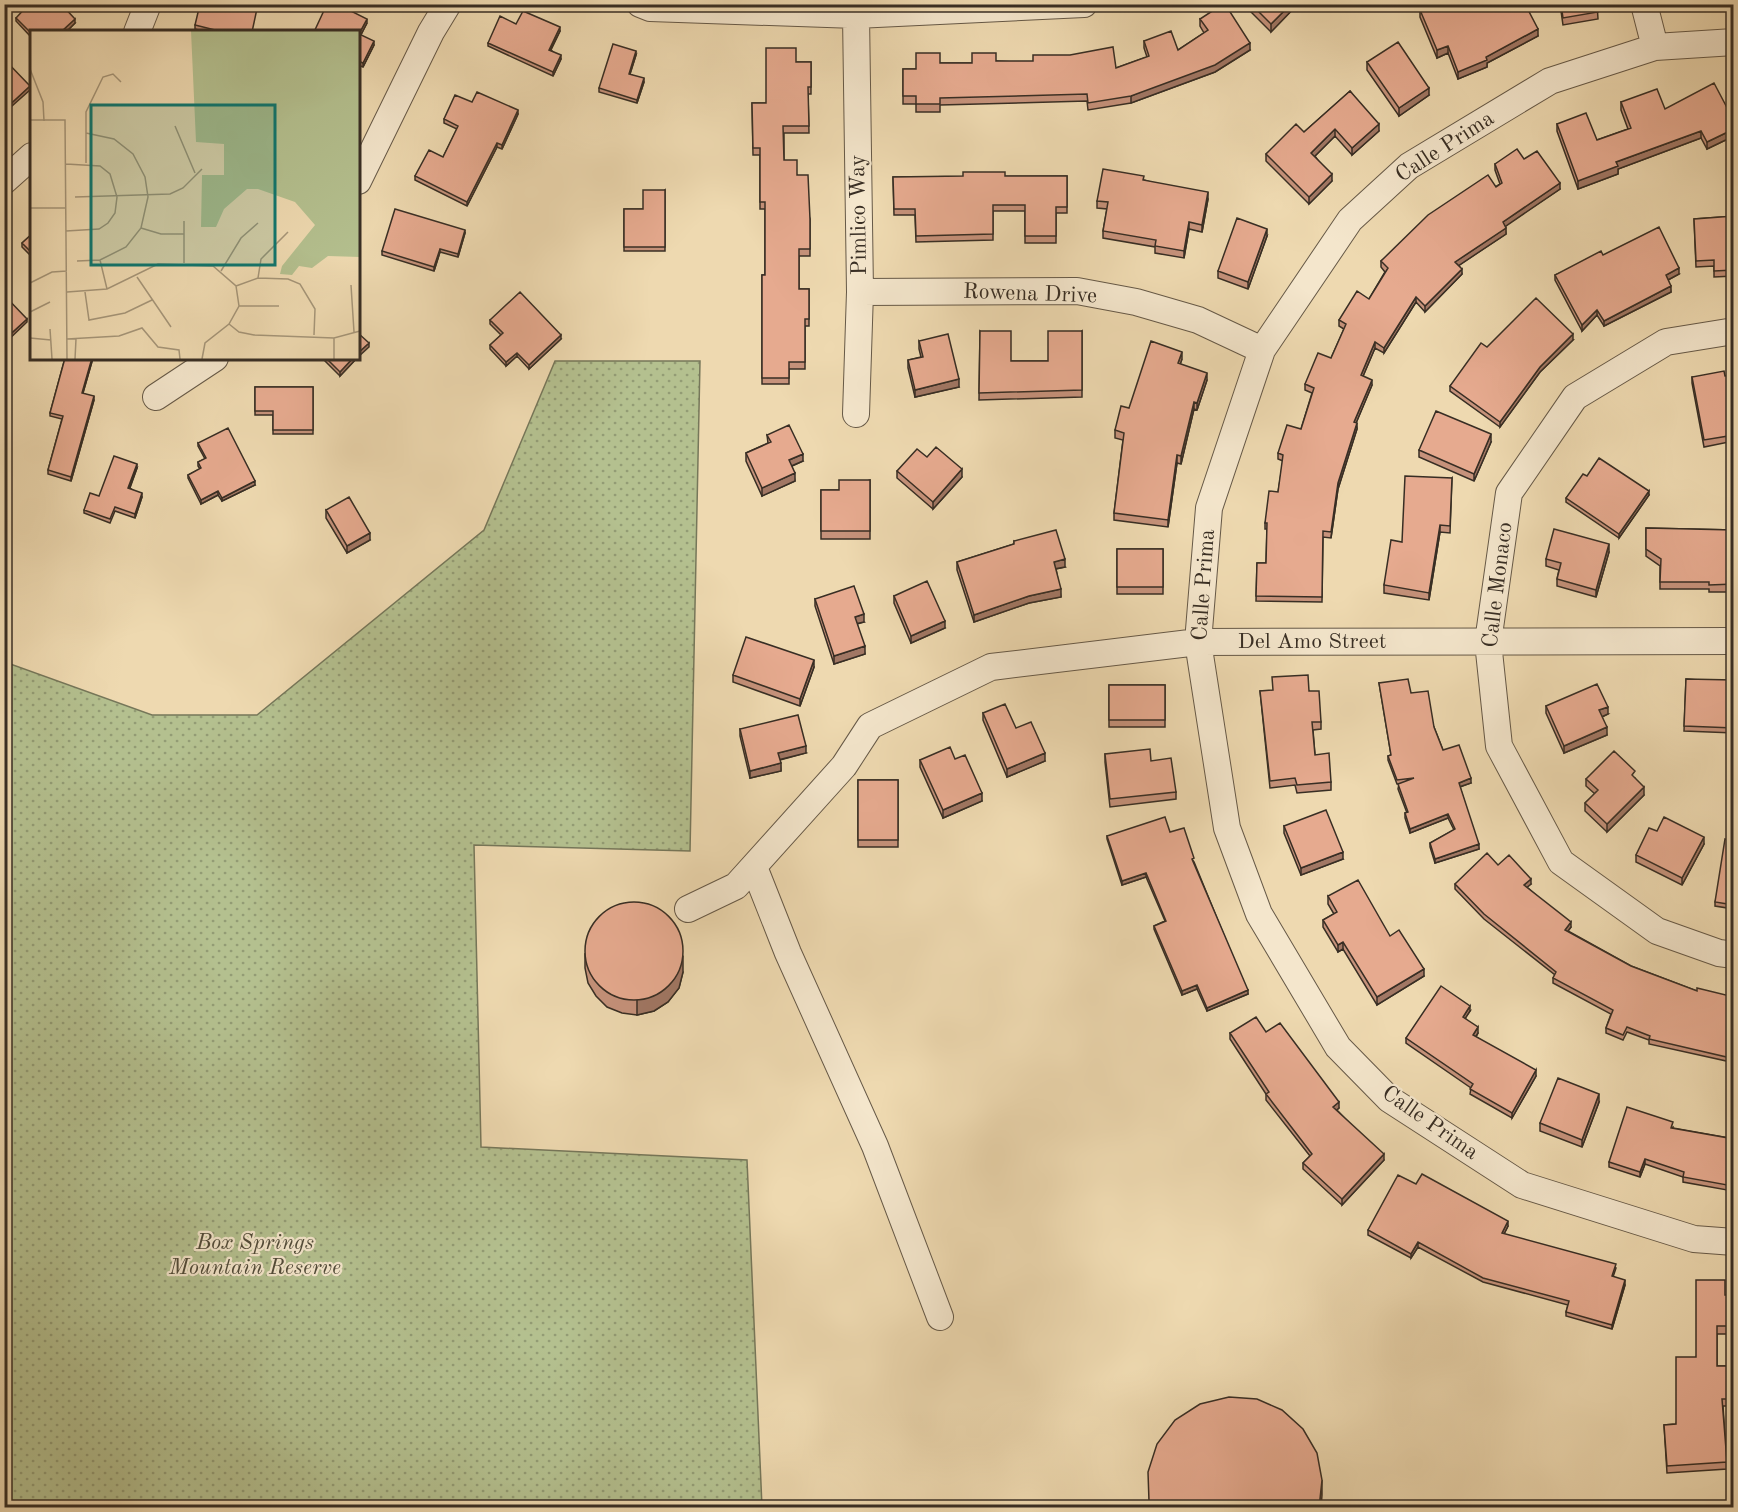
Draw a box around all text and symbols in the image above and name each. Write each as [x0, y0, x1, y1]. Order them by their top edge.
inset map [30, 30, 360, 360]
street label: Calle Prima [1392, 107, 1498, 187]
street label: Pimlico Way [847, 154, 871, 276]
street label: Rowena Drive [963, 281, 1097, 307]
street label: Calle Monaco [1479, 521, 1517, 649]
street label: Calle Prima [1189, 528, 1219, 642]
street label: Del Amo Street [1237, 631, 1387, 653]
street label: Calle Prima [1378, 1082, 1482, 1164]
park label: Box Springs Mountain Reserve [168, 1232, 341, 1279]

